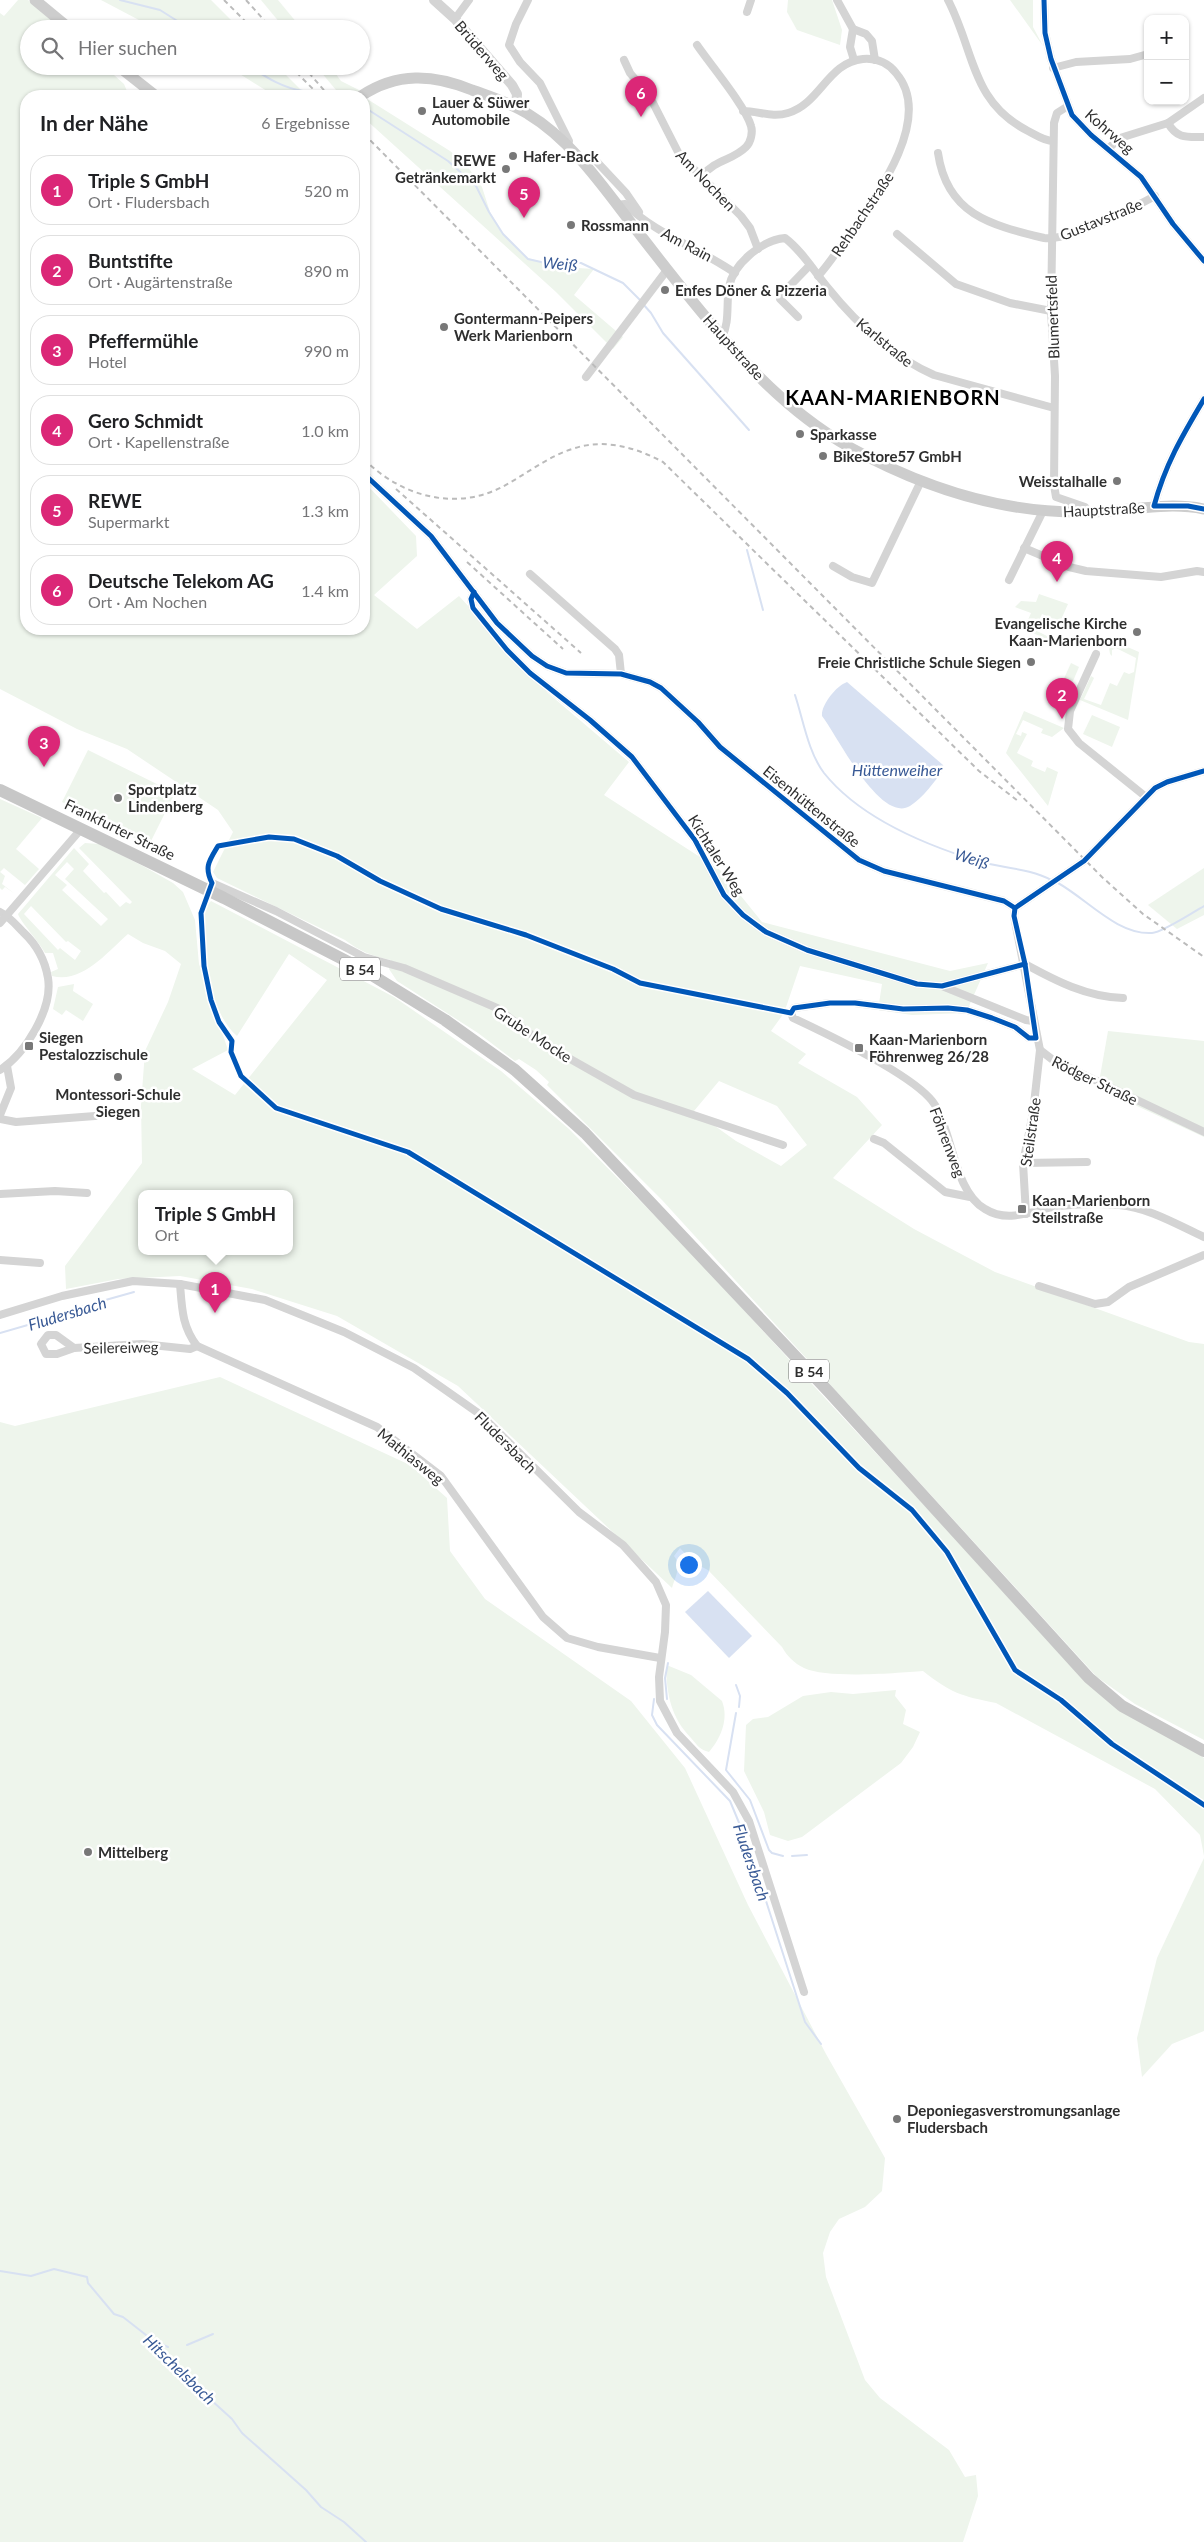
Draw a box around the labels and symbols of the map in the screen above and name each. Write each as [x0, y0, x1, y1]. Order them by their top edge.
street label: Brüderweg [451, 17, 513, 83]
pin: 6 [625, 76, 657, 117]
place label: Lauer & Süwer Automobile [431, 93, 530, 128]
marker: Lauer & Süwer Automobile [416, 105, 428, 117]
street label: Kohrweg [1082, 105, 1138, 157]
street label: Am Nochen [672, 146, 740, 214]
place label: Hafer-Back [523, 147, 600, 165]
marker: Hafer-Back [507, 150, 519, 162]
place label: REWE Getränkemarkt [395, 151, 496, 186]
marker: REWE Getränkemarkt [500, 163, 512, 175]
street label: Rehbachstraße [827, 168, 897, 260]
pin: 5 [508, 177, 540, 218]
street label: Gustavstraße [1057, 194, 1145, 244]
place label: Rossmann [581, 216, 649, 234]
marker: Rossmann [565, 219, 577, 231]
street label: Am Rain [658, 223, 716, 265]
water label: Weiß [542, 252, 578, 274]
street label: Blumertsfeld [1042, 275, 1062, 359]
place label: Enfes Döner & Pizzeria [675, 281, 827, 299]
marker: Enfes Döner & Pizzeria [659, 284, 671, 296]
place label: Gontermann-Peipers Werk Marienborn [454, 309, 593, 344]
street label: Hauptstraße [700, 310, 768, 384]
street label: Karlstraße [853, 314, 917, 370]
marker: Gontermann-Peipers Werk Marienborn [438, 321, 450, 333]
district label: KAAN-MARIENBORN [785, 385, 1001, 409]
place label: Sparkasse [810, 425, 877, 443]
marker: Sparkasse [794, 428, 806, 440]
place label: BikeStore57 GmbH [833, 447, 962, 465]
marker: BikeStore57 GmbH [817, 450, 829, 462]
place label: Weisstalhalle [1019, 472, 1107, 490]
marker: Weisstalhalle [1111, 475, 1123, 487]
street label: Hauptstraße [1063, 498, 1145, 520]
pin: 4 [1041, 541, 1073, 582]
place label: Evangelische Kirche Kaan-Marienborn [994, 614, 1127, 649]
marker: Evangelische Kirche Kaan-Marienborn [1131, 626, 1143, 638]
place label: Freie Christliche Schule Siegen [817, 653, 1021, 671]
marker: Freie Christliche Schule Siegen [1025, 656, 1037, 668]
pin: 2 [1046, 678, 1078, 719]
pin: 3 [28, 726, 60, 767]
water label: Hüttenweiher [852, 760, 943, 779]
street label: Eisenhüttenstraße [760, 761, 864, 851]
place label: Sportplatz Lindenberg [128, 780, 203, 815]
marker: Sportplatz Lindenberg [112, 792, 124, 804]
street label: Frankfurter Straße [62, 794, 178, 864]
street label: Kichtaler Weg [685, 811, 749, 899]
water label: Weiß [952, 844, 992, 872]
road number: B 54 [340, 958, 380, 981]
street label: Grube Mocke [491, 1002, 575, 1066]
place label: Siegen Pestalozzischule [39, 1028, 148, 1063]
place label: Kaan-Marienborn Föhrenweg 26/28 [869, 1030, 989, 1065]
marker: Siegen Pestalozzischule [23, 1040, 35, 1052]
marker: Kaan-Marienborn Föhrenweg 26/28 [853, 1042, 865, 1054]
street label: Rödger Straße [1049, 1052, 1141, 1109]
marker: Montessori-Schule Siegen [112, 1071, 124, 1083]
place label: Montessori-Schule Siegen [55, 1085, 181, 1120]
street label: Steilstraße [1016, 1096, 1044, 1168]
street label: Föhrenweg [926, 1104, 970, 1180]
place label: Kaan-Marienborn Steilstraße [1032, 1191, 1150, 1226]
marker: Kaan-Marienborn Steilstraße [1016, 1203, 1028, 1215]
pin: 1 [199, 1272, 231, 1313]
water label: Fludersbach [26, 1292, 108, 1334]
street label: Seilereiweg [83, 1337, 159, 1357]
road number: B 54 [789, 1360, 829, 1382]
street label: Fludersbach [471, 1407, 541, 1477]
street label: Mathiasweg [374, 1424, 448, 1488]
your location [676, 1552, 702, 1578]
water label: Fludersbach [730, 1821, 774, 1903]
place label: Mittelberg [98, 1843, 168, 1861]
marker: Mittelberg [82, 1846, 94, 1858]
place label: Deponiegasverstromungsanlage Fludersbach [907, 2101, 1120, 2136]
marker: Deponiegasverstromungsanlage Fludersbach [891, 2113, 903, 2125]
water label: Hitschelsbach [140, 2330, 220, 2408]

